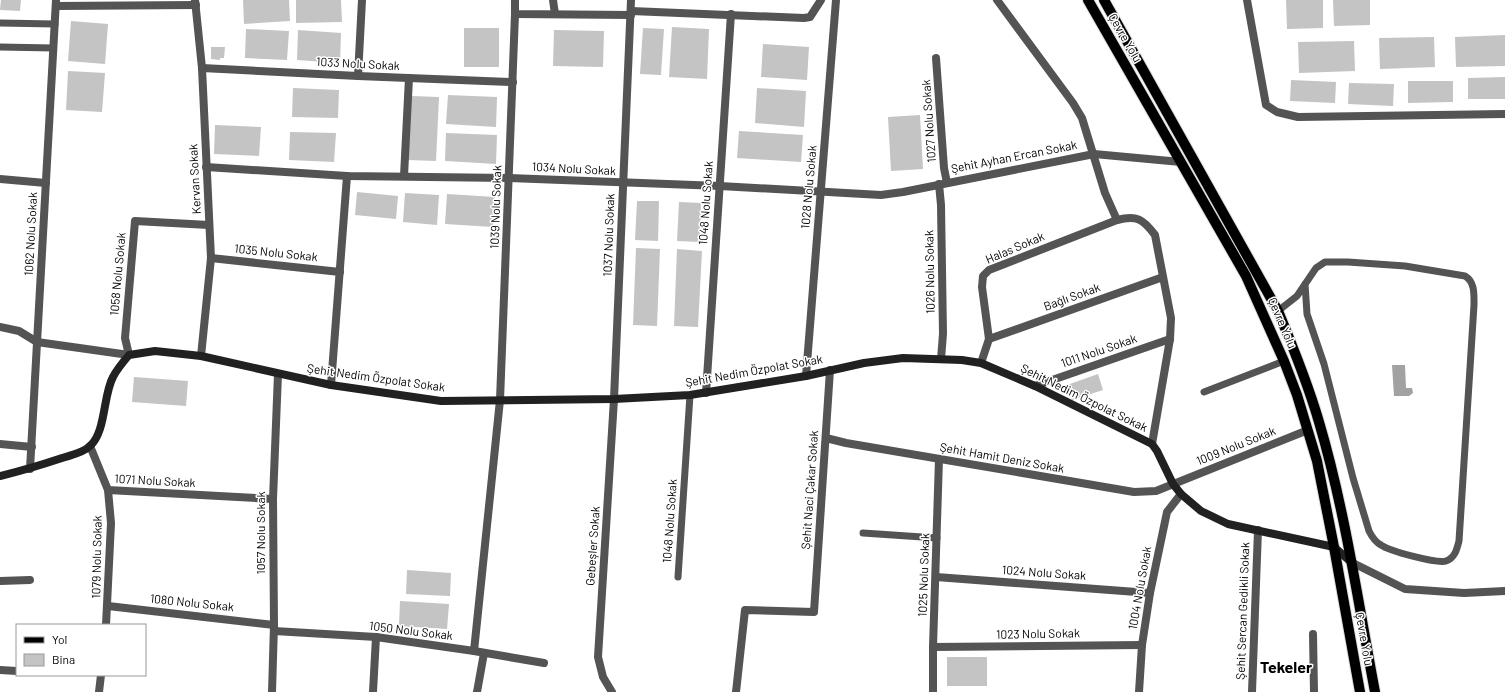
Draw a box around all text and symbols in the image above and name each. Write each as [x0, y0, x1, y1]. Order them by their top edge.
street label: Çevre Yolu [1106, 11, 1145, 64]
street label: 1033 Nolu Sokak [316, 54, 400, 72]
street label: 1027 Nolu Sokak [918, 79, 938, 163]
street label: Şehit Ayhan Ercan Sokak [950, 137, 1078, 175]
street label: Kervan Sokak [185, 144, 203, 215]
street label: 1028 Nolu Sokak [797, 145, 819, 229]
street label: 1034 Nolu Sokak [532, 159, 616, 177]
street label: 1048 Nolu Sokak [695, 160, 715, 245]
street label: 1039 Nolu Sokak [487, 165, 503, 249]
street label: 1062 Nolu Sokak [21, 192, 39, 276]
street label: 1037 Nolu Sokak [600, 193, 616, 277]
street label: Halas Sokak [983, 228, 1046, 266]
street label: 1026 Nolu Sokak [921, 230, 937, 314]
street label: 1058 Nolu Sokak [106, 232, 128, 316]
street label: 1035 Nolu Sokak [234, 241, 318, 263]
street label: Bağlı Sokak [1041, 279, 1102, 313]
street label: Çevre Yolu [1266, 295, 1300, 350]
street label: 1011 Nolu Sokak [1059, 331, 1138, 370]
street label: Şehit Nedim Özpolat Sokak [684, 351, 824, 389]
street label: Şehit Nedim Özpolat Sokak [306, 360, 446, 394]
street label: Şehit Nedim Özpolat Sokak [1019, 360, 1150, 434]
street label: 1009 Nolu Sokak [1194, 423, 1277, 467]
street label: Şehit Naci Çakar Sokak [798, 430, 820, 550]
street label: Şehit Hamit Deniz Sokak [939, 439, 1065, 475]
street label: 1071 Nolu Sokak [114, 471, 196, 489]
street label: 1048 Nolu Sokak [659, 478, 679, 563]
street label: 1057 Nolu Sokak [253, 491, 267, 575]
street label: Gebeşler Sokak [582, 506, 602, 586]
street label: 1079 Nolu Sokak [88, 515, 104, 599]
street label: 1025 Nolu Sokak [915, 533, 931, 617]
street label: Şehit Sercan Gedikli Sokak [1233, 542, 1251, 680]
street label: 1004 Nolu Sokak [1125, 545, 1153, 631]
street label: 1024 Nolu Sokak [1002, 562, 1087, 582]
street label: 1080 Nolu Sokak [149, 591, 235, 613]
street label: Çevre Yolu [1353, 611, 1377, 667]
street label: 1050 Nolu Sokak [368, 618, 454, 642]
legend [16, 624, 146, 676]
street label: 1023 Nolu Sokak [996, 625, 1080, 641]
text: Yol [52, 632, 67, 646]
text: Bina [52, 652, 75, 666]
district label: Tekeler [1260, 657, 1312, 676]

